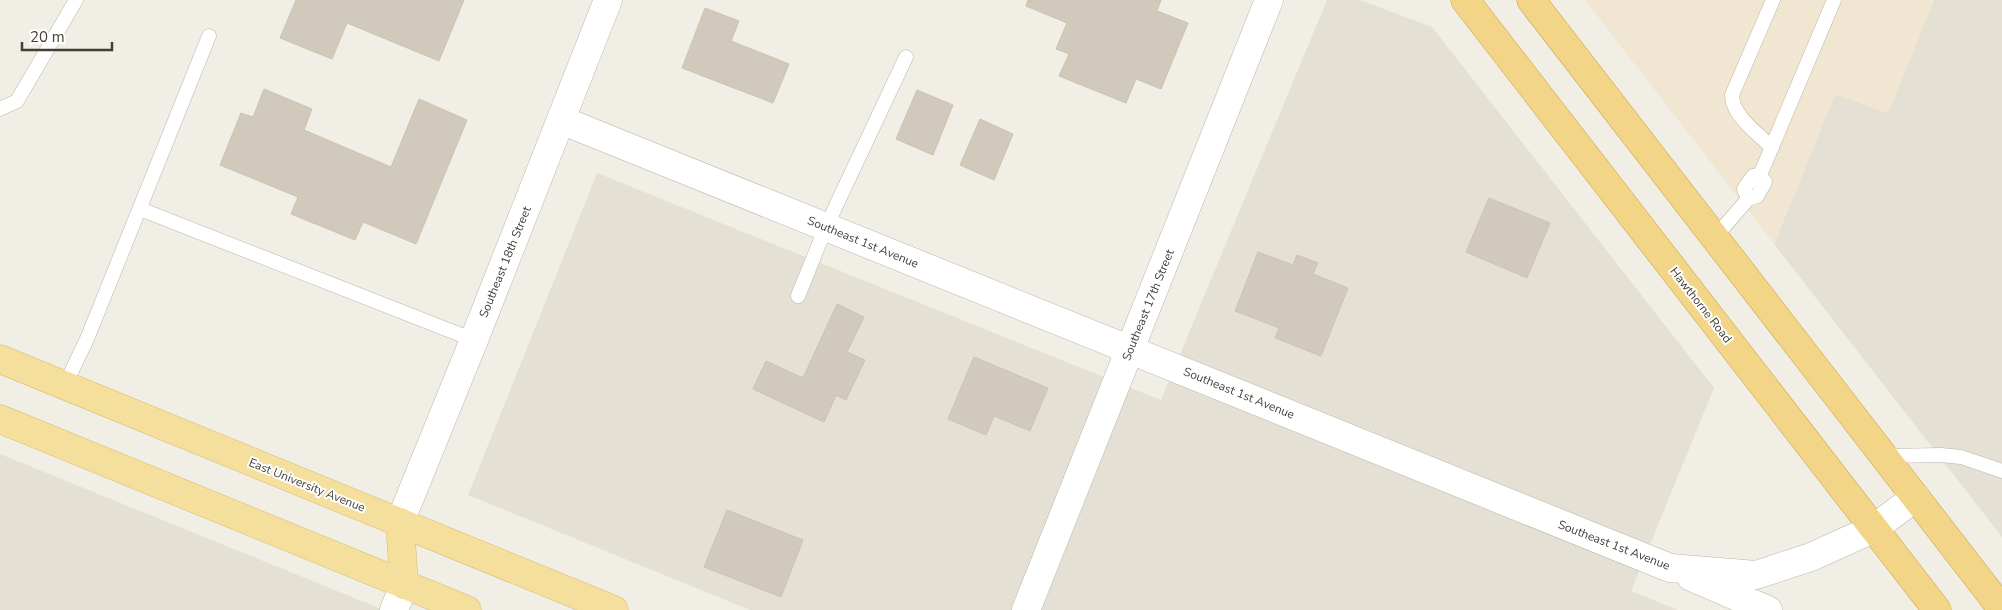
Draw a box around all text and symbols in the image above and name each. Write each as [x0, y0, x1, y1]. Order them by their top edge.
scale bar [22, 20, 112, 52]
text: 20 m [30, 27, 65, 47]
street label: Southeast 18th Street [475, 203, 535, 320]
street label: Southeast 1st Avenue [805, 212, 921, 272]
street label: Southeast 17th Street [1118, 246, 1178, 363]
street label: Hawthorne Road [1666, 264, 1736, 346]
street label: Southeast 1st Avenue [1181, 363, 1297, 423]
street label: East University Avenue [246, 454, 368, 516]
street label: Southeast 1st Avenue [1556, 516, 1672, 574]

